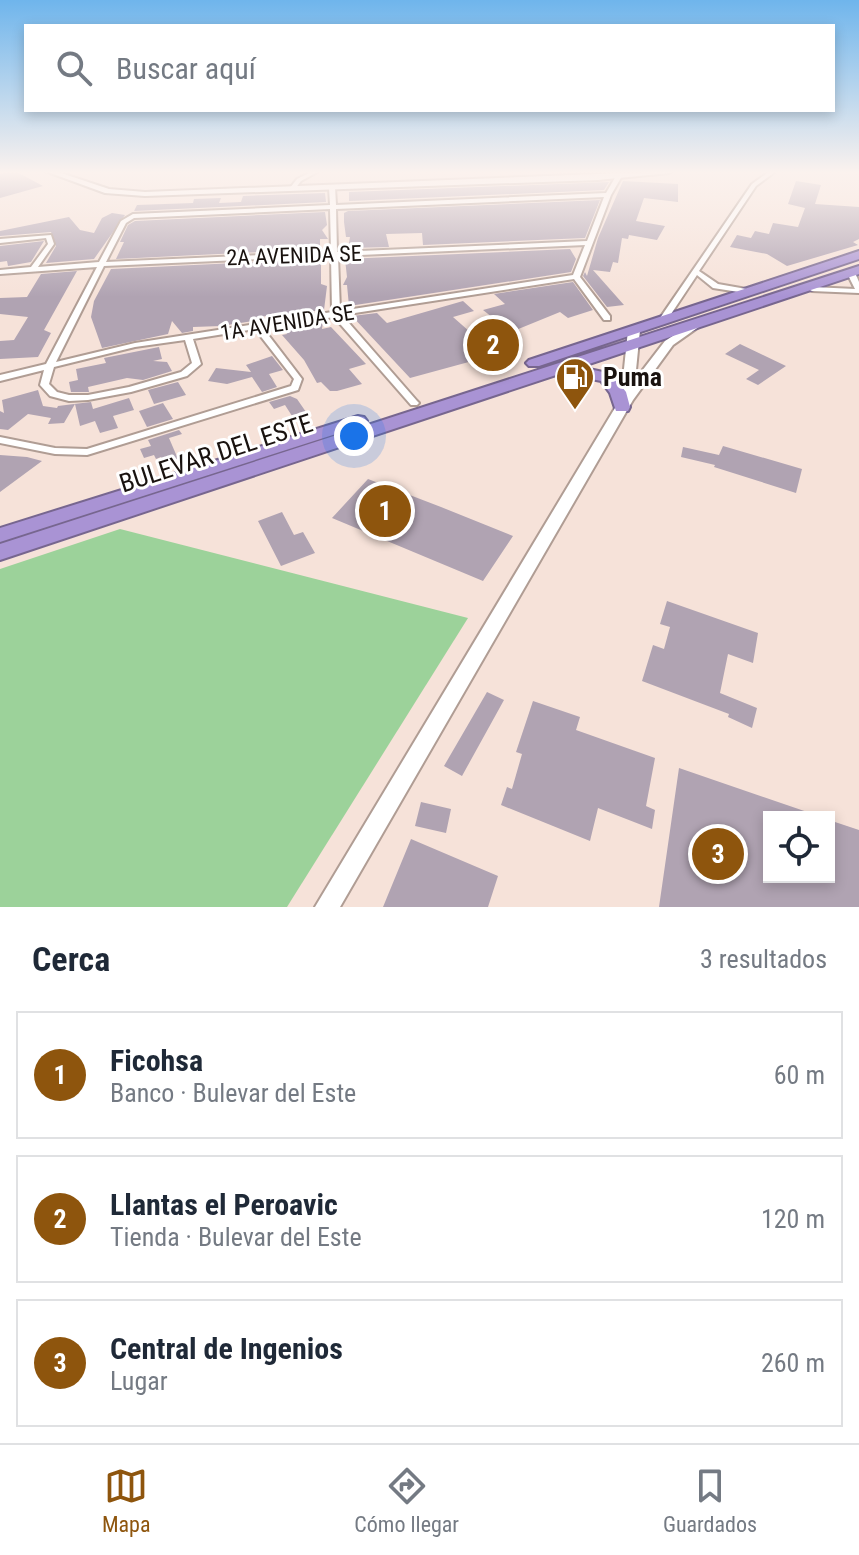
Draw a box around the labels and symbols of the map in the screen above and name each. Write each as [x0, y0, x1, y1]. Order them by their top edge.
street label: 2A AVENIDA SE [226, 241, 362, 270]
street label: 1A AVENIDA SE [218, 300, 356, 345]
pin: 2 [467, 315, 519, 375]
fuel station icon: Puma [554, 356, 596, 411]
place label: Puma [603, 362, 662, 392]
street label: BULEVAR DEL ESTE [116, 408, 316, 498]
your location [334, 416, 374, 456]
pin: 1 [359, 481, 411, 541]
pin: 3 [692, 824, 744, 884]

